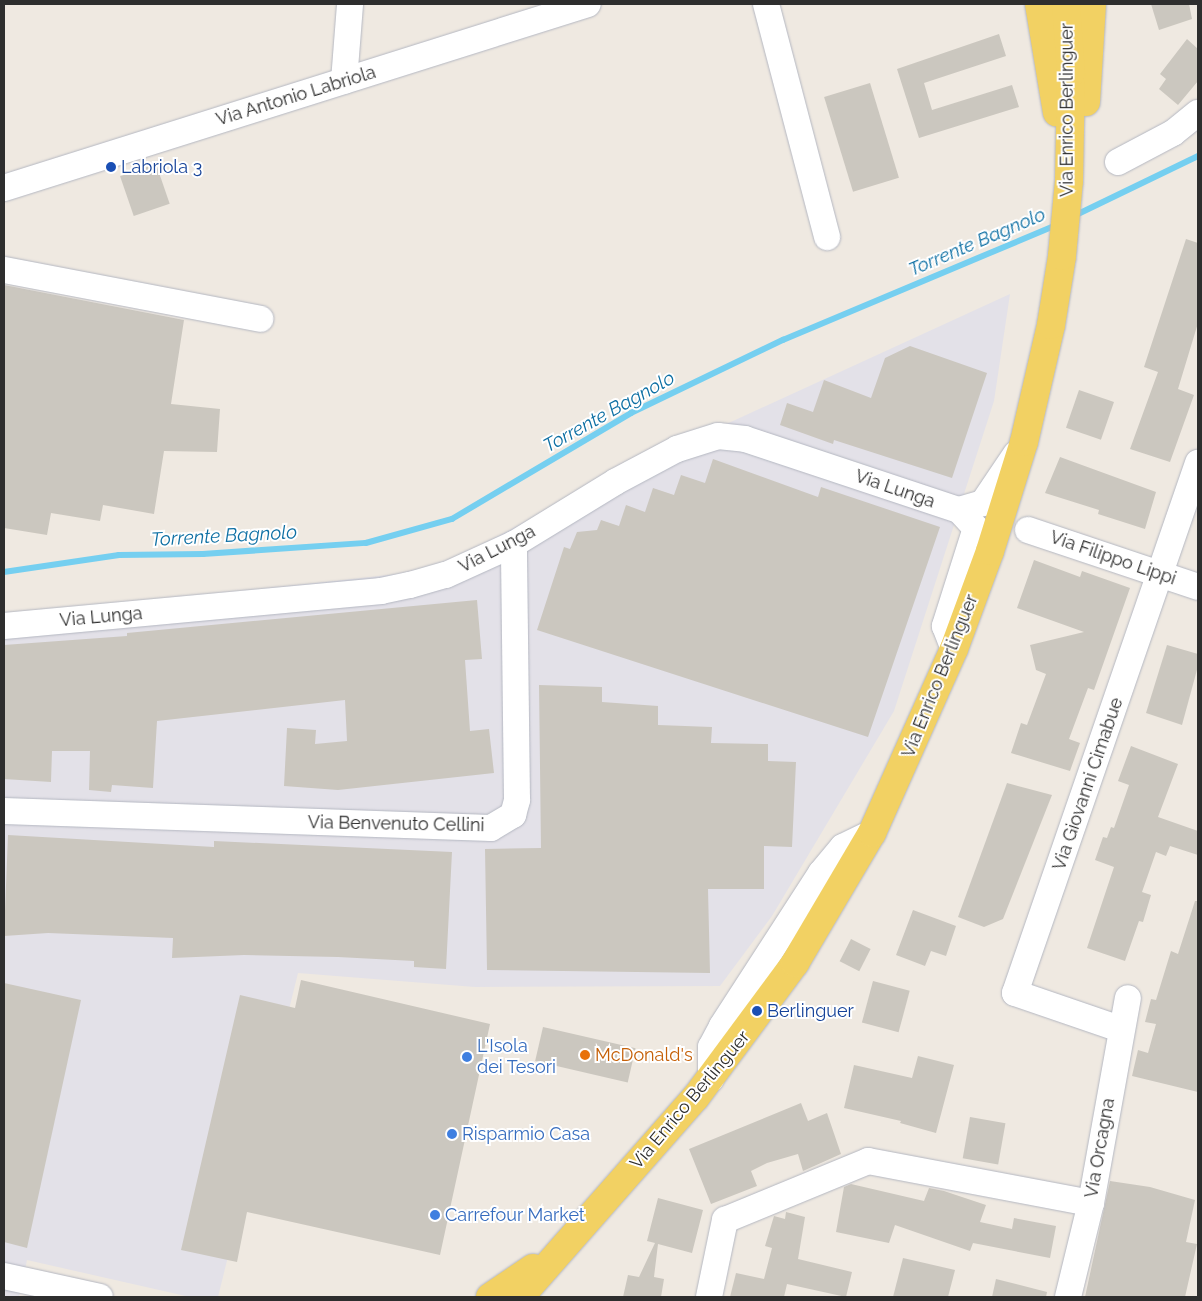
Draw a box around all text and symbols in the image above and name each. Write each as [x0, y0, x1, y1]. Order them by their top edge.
street label: Via Enrico Berlinguer [1056, 23, 1078, 197]
street label: Via Antonio Labriola [213, 61, 379, 131]
place label: Labriola 3 [121, 156, 202, 178]
marker: Labriola 3 [105, 161, 117, 173]
water label: Torrente Bagnolo [905, 203, 1049, 281]
water label: Torrente Bagnolo [539, 367, 679, 457]
street label: Via Lunga [852, 465, 938, 513]
water label: Torrente Bagnolo [150, 521, 298, 551]
street label: Via Lunga [455, 521, 539, 577]
street label: Via Filippo Lippi [1047, 526, 1179, 590]
street label: Via Enrico Berlinguer [897, 591, 983, 761]
street label: Via Lunga [59, 603, 143, 631]
street label: Via Giovanni Cimabue [1048, 695, 1128, 873]
street label: Via Benvenuto Cellini [308, 812, 484, 836]
place label: Berlinguer [767, 1000, 854, 1022]
marker: Berlinguer [751, 1005, 763, 1017]
street label: Via Enrico Berlinguer [626, 1026, 754, 1174]
place label: L'Isola dei Tesori [477, 1036, 556, 1078]
place label: McDonald's [595, 1044, 693, 1066]
marker: McDonald's [579, 1049, 591, 1061]
marker: L'Isola dei Tesori [461, 1051, 473, 1063]
street label: Via Orcagna [1081, 1096, 1119, 1200]
place label: Risparmio Casa [462, 1123, 590, 1145]
marker: Risparmio Casa [446, 1128, 458, 1140]
place label: Carrefour Market [445, 1204, 585, 1226]
marker: Carrefour Market [429, 1209, 441, 1221]

